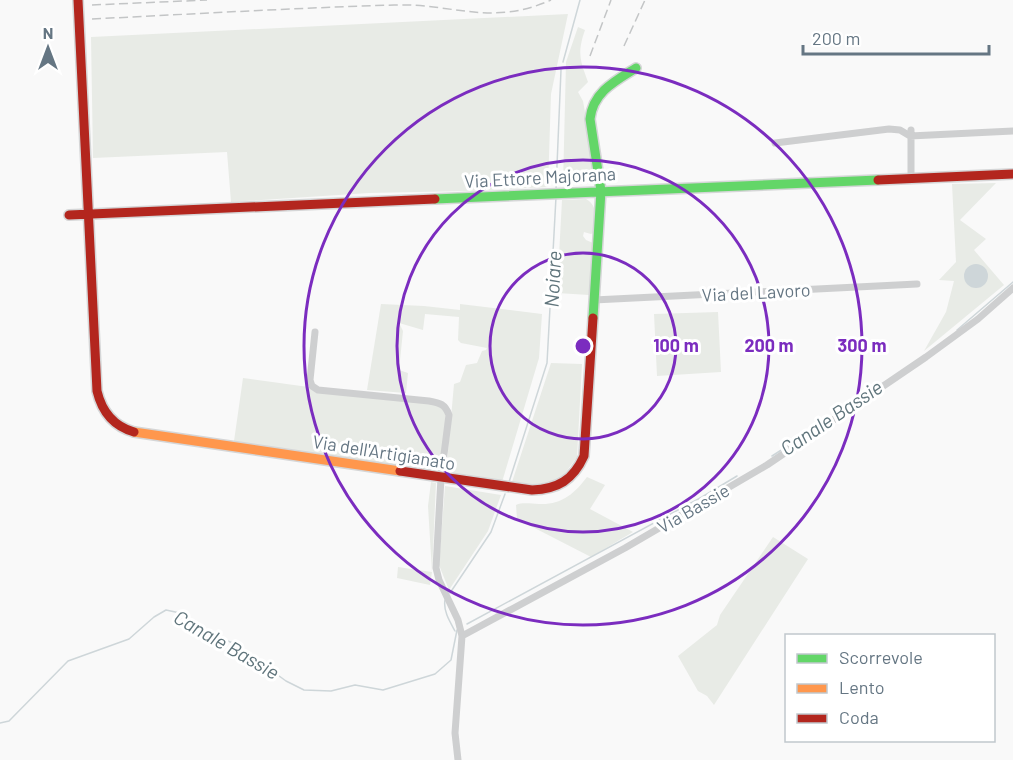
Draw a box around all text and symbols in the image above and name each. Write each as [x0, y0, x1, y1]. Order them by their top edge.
north arrow [18, 18, 78, 78]
scale bar [803, 18, 989, 56]
text: N [43, 23, 53, 42]
text: 200 m [812, 27, 860, 49]
street label: Via Ettore Majorana [463, 162, 617, 192]
water label: Noiare [539, 250, 565, 308]
street label: Via del Lavoro [701, 278, 811, 306]
text: 100 m [653, 334, 699, 356]
text: 200 m [744, 334, 794, 356]
text: 300 m [838, 334, 886, 356]
centre of rings [573, 336, 593, 356]
water label: Canale Bassie [775, 374, 887, 460]
street label: Via dell'Artigianato [311, 430, 457, 474]
street label: Via Bassie [653, 479, 733, 537]
water label: Canale Bassie [170, 604, 284, 684]
legend [785, 634, 995, 742]
text: Scorrevole [839, 646, 923, 668]
text: Lento [839, 676, 885, 698]
text: Coda [839, 706, 879, 728]

